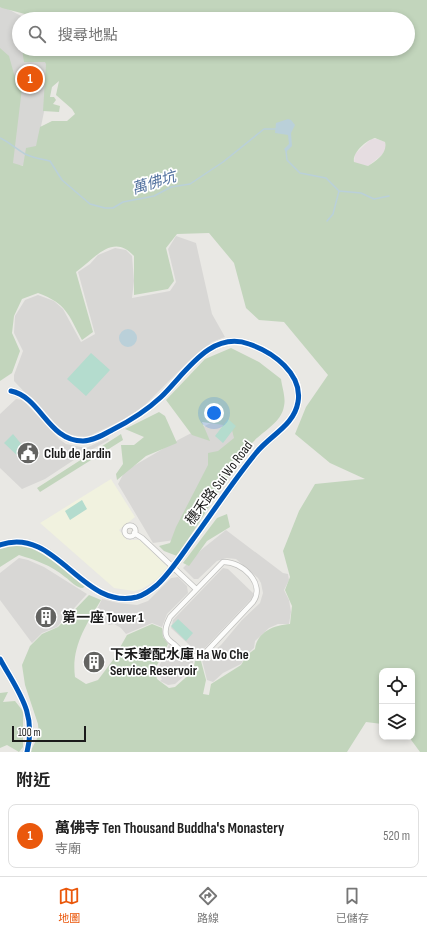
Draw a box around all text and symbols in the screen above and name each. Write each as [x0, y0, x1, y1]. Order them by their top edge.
search box [12, 12, 415, 56]
icon: search [26, 23, 48, 45]
text: 搜尋地點 [58, 26, 118, 45]
pin: 1 [17, 64, 43, 94]
water label: 萬佛坑 [130, 167, 180, 199]
your location [204, 403, 224, 423]
street label: 穗禾路 Sui Wo Road [182, 437, 256, 529]
public building icon: Club de Jardin [15, 440, 41, 466]
place label: Club de Jardin [44, 445, 111, 462]
building icon: 第一座 Tower 1 [33, 604, 59, 630]
place label: 第一座 Tower 1 [62, 609, 144, 626]
place label: 下禾輋配水庫 Ha Wo Che Service Reservoir [110, 646, 249, 679]
building icon: 下禾輋配水庫 Ha Wo Che Service Reservoir [81, 649, 107, 675]
map controls [379, 668, 415, 740]
button: locate [379, 668, 415, 704]
button: layers [379, 704, 415, 740]
scale bar [12, 724, 86, 743]
text: 100 m [18, 726, 40, 739]
text: 附近 [16, 771, 50, 791]
text: 萬佛寺 Ten Thousand Buddha's Monastery [55, 819, 284, 838]
text: 1 [27, 828, 33, 844]
text: 520 m [383, 828, 410, 844]
text: 寺廟 [55, 841, 81, 857]
tab: 地圖 [58, 885, 80, 925]
tab: 路線 [197, 885, 219, 925]
tab: 已儲存 [336, 885, 369, 925]

